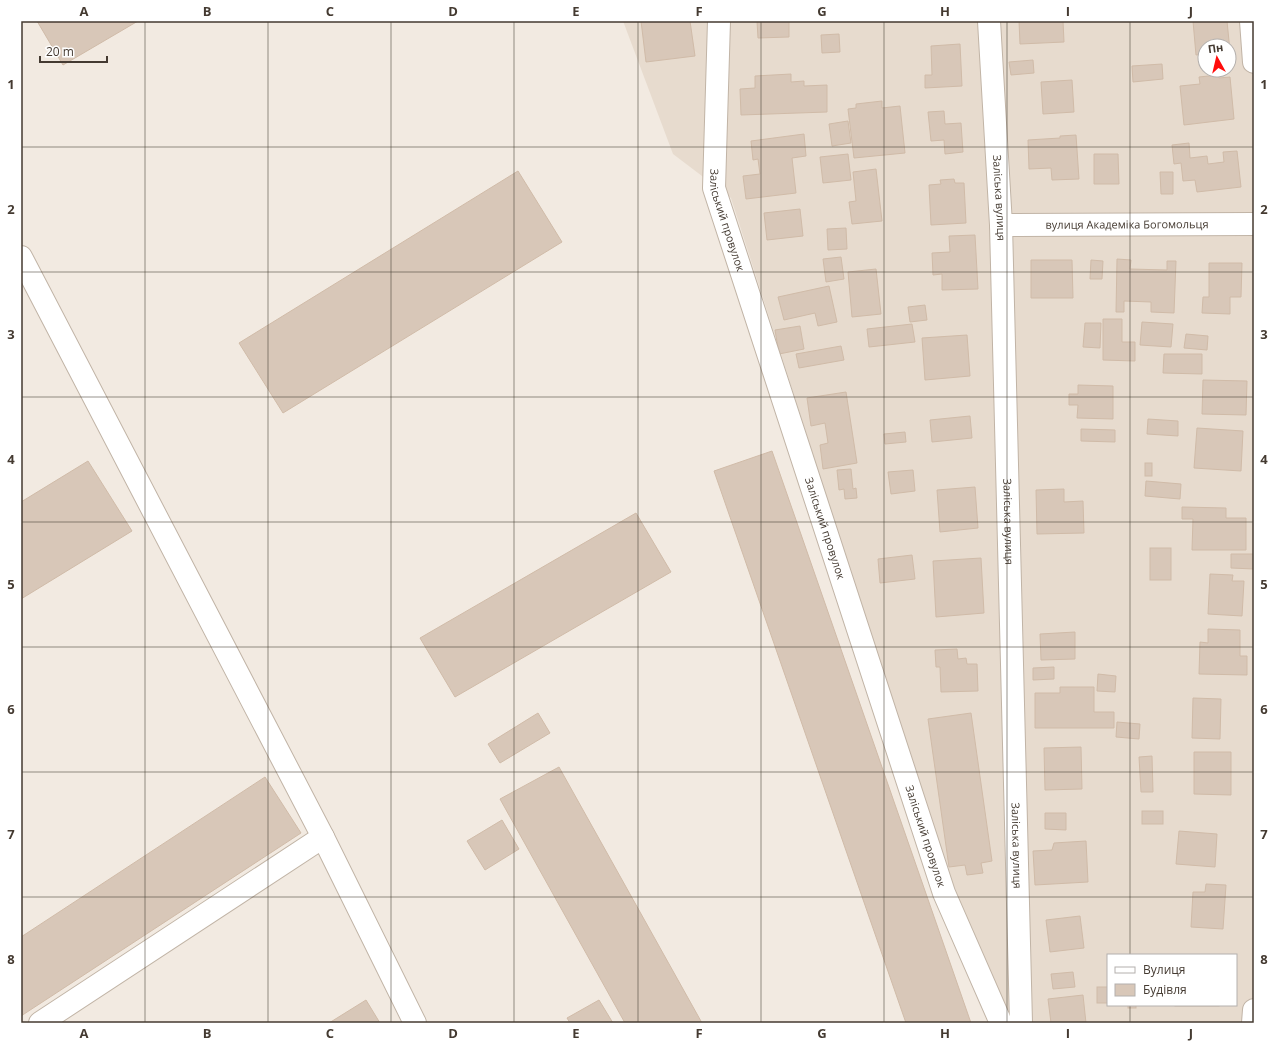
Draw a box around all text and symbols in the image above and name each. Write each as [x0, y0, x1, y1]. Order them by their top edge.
text: A [80, 2, 89, 20]
text: B [203, 2, 212, 20]
text: C [326, 2, 334, 20]
text: D [448, 2, 458, 20]
text: E [572, 2, 580, 20]
text: F [695, 2, 703, 20]
text: G [817, 2, 827, 20]
text: H [940, 2, 950, 20]
text: I [1066, 2, 1070, 20]
text: J [1188, 2, 1193, 20]
scale bar [40, 38, 107, 64]
north arrow [1197, 38, 1237, 78]
text: Пн [1207, 39, 1224, 56]
text: 20 m [46, 43, 74, 60]
text: 1 [7, 75, 15, 93]
text: 1 [1260, 75, 1268, 93]
street label: Заліська вулиця [990, 154, 1009, 241]
street label: Заліський провулок [707, 168, 749, 273]
text: 2 [7, 200, 15, 218]
text: 2 [1260, 200, 1268, 218]
street label: вулиця Академіка Богомольця [1045, 216, 1209, 232]
text: 3 [7, 325, 15, 343]
text: 3 [1260, 325, 1268, 343]
text: 4 [7, 450, 15, 468]
text: 4 [1260, 450, 1268, 468]
street label: Заліський провулок [802, 475, 849, 581]
street label: Заліська вулиця [1000, 478, 1018, 565]
text: 5 [7, 575, 15, 593]
text: 5 [1260, 575, 1268, 593]
text: 6 [7, 700, 15, 718]
text: 6 [1260, 700, 1268, 718]
street label: Заліський провулок [902, 783, 950, 889]
street label: Заліська вулиця [1008, 802, 1026, 889]
text: 7 [7, 825, 15, 843]
text: 7 [1260, 825, 1268, 843]
text: 8 [7, 950, 15, 968]
text: 8 [1260, 950, 1268, 968]
legend [1107, 954, 1237, 1006]
text: Вулиця [1143, 961, 1185, 978]
text: Будівля [1143, 981, 1187, 998]
text: A [80, 1024, 89, 1042]
text: B [203, 1024, 212, 1042]
text: C [326, 1024, 334, 1042]
text: D [448, 1024, 458, 1042]
text: E [572, 1024, 580, 1042]
text: F [695, 1024, 703, 1042]
text: G [817, 1024, 827, 1042]
text: H [940, 1024, 950, 1042]
text: I [1066, 1024, 1070, 1042]
text: J [1188, 1024, 1193, 1042]

